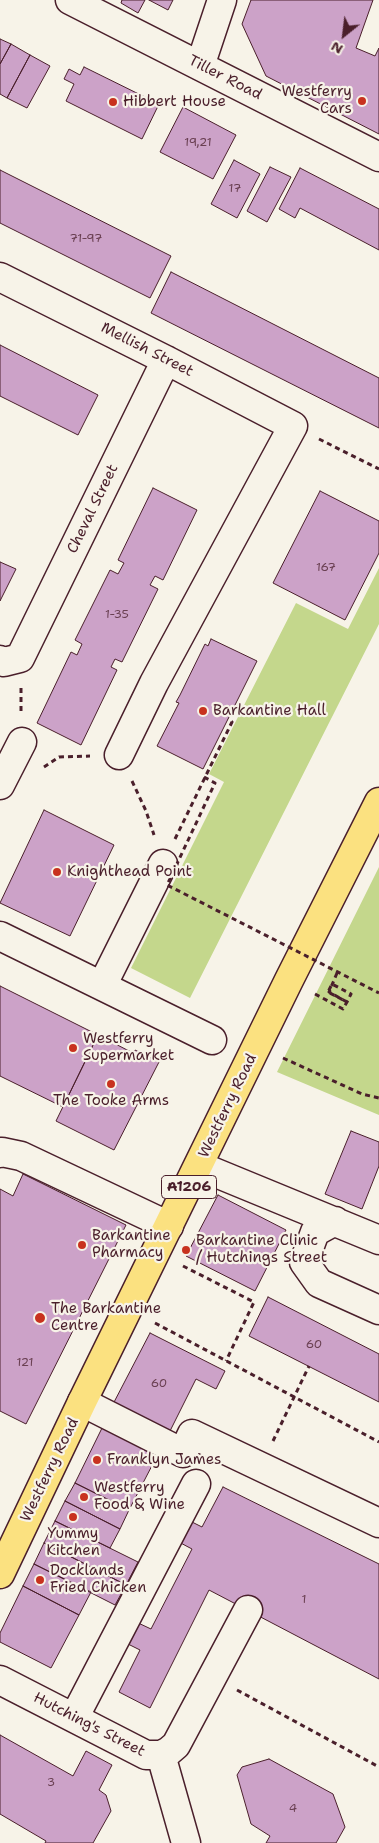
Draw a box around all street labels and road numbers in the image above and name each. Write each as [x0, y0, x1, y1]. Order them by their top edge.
street label: Tiller Road [185, 52, 265, 104]
street label: Mellish Street [98, 319, 196, 381]
street label: Cheval Street [64, 461, 122, 557]
street label: Westferry Road [195, 1051, 261, 1161]
road number: A1206 [162, 1176, 216, 1198]
street label: Westferry Road [17, 1415, 83, 1525]
street label: Hutching's Street [30, 1689, 148, 1761]

